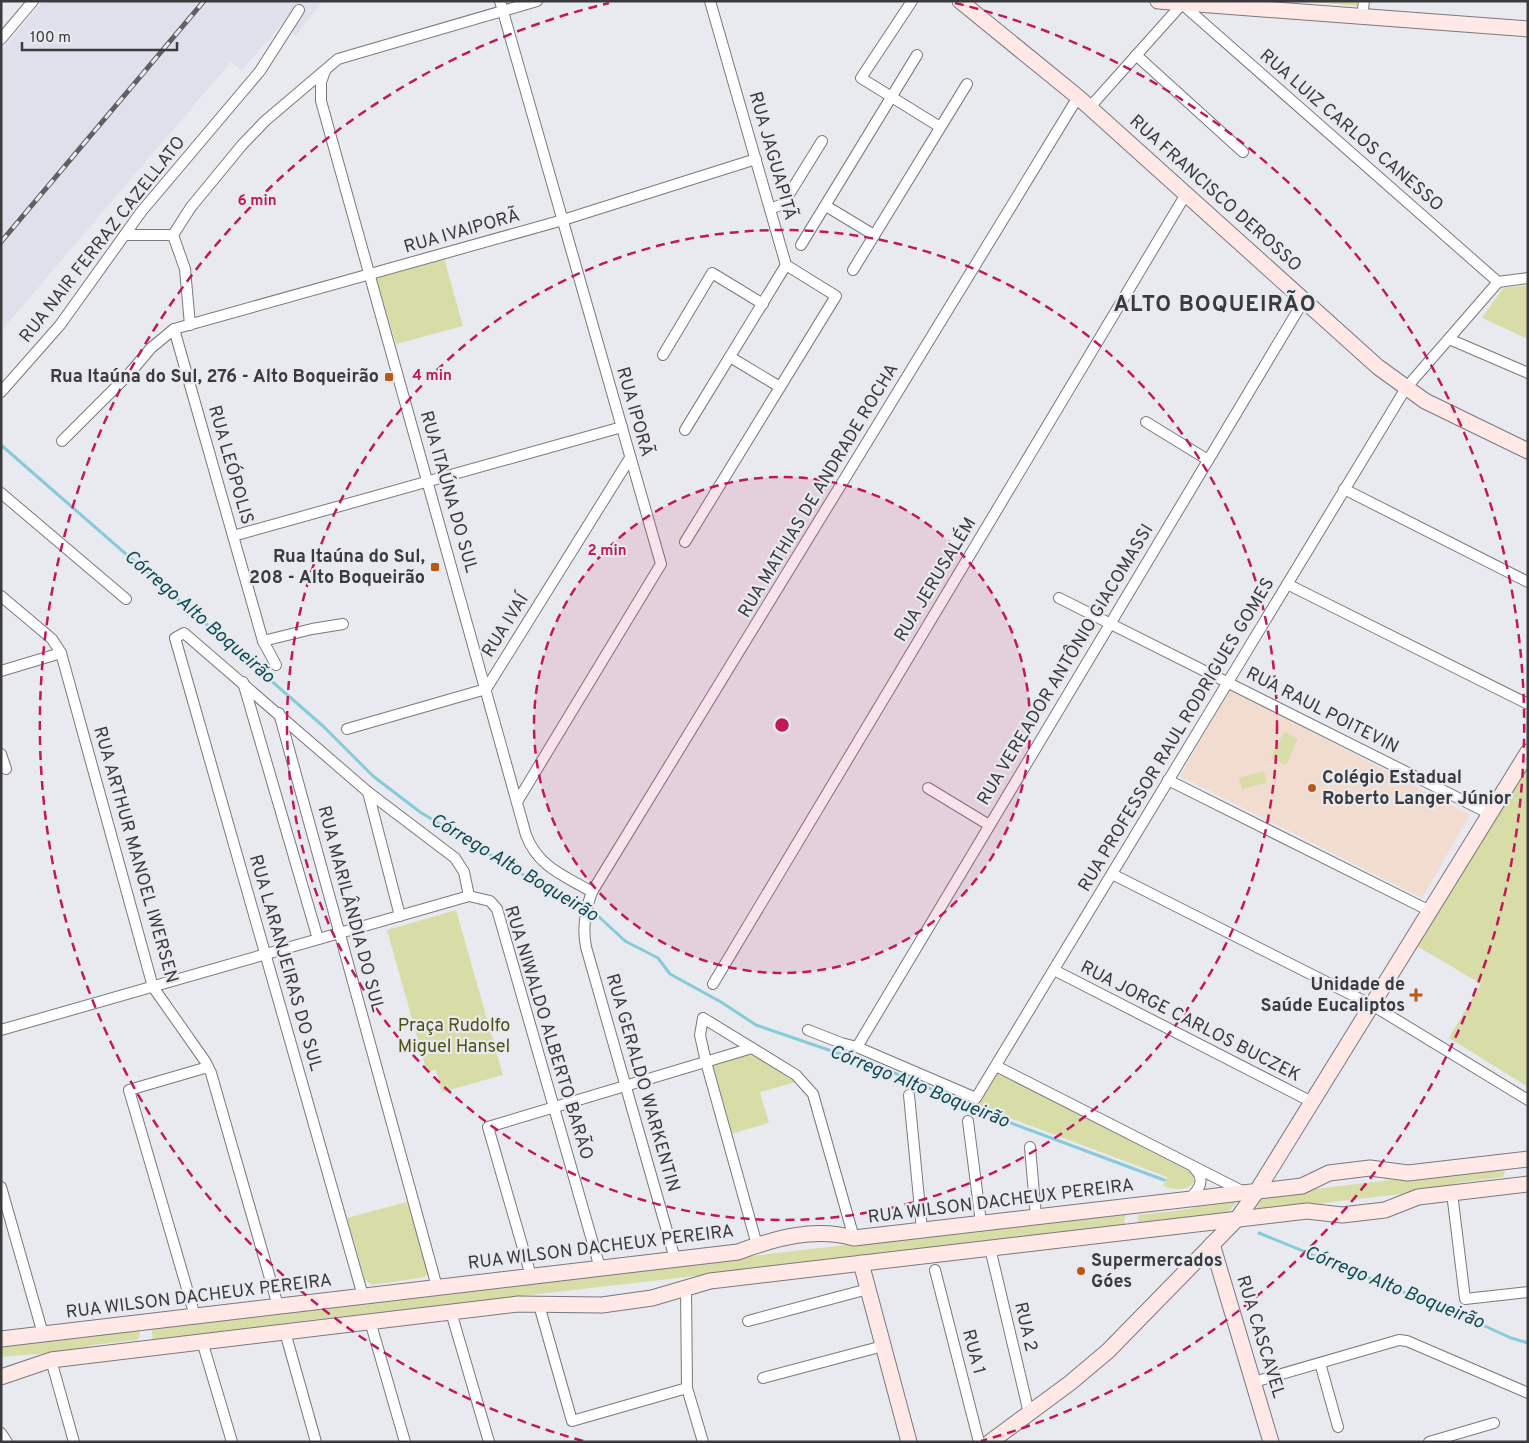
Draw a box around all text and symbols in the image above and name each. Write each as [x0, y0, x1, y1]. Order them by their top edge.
scale bar [22, 20, 178, 52]
text: 100 m [30, 29, 71, 48]
street label: RUA LUIZ CARLOS CANESSO [1254, 45, 1448, 217]
street label: RUA JAGUAPITÃ [743, 88, 803, 223]
street label: RUA FRANCISCO DEROSSO [1124, 110, 1306, 278]
street label: RUA NAIR FERRAZ CAZELLATO [15, 132, 191, 348]
text: 6 min [237, 192, 277, 211]
street label: RUA IVAIPORÃ [401, 203, 523, 260]
district label: ALTO BOQUEIRÃO [1113, 290, 1317, 319]
street label: RUA MATHIAS DE ANDRADE ROCHA [734, 360, 904, 622]
street label: RUA IPORÃ [610, 364, 660, 460]
place label: Rua Itaúna do Sul, 276 - Alto Boqueirão [50, 366, 379, 389]
text: 4 min [412, 367, 452, 386]
marker: Rua Itaúna do Sul, 276 - Alto Boqueirão [383, 371, 395, 383]
street label: RUA LEÓPOLIS [202, 402, 260, 527]
street label: RUA ITAÚNA DO SUL [414, 408, 484, 576]
street label: RUA JERUSALÉM [888, 513, 982, 646]
street label: RUA VEREADOR ANTÔNIO GIACOMASSI [971, 519, 1159, 810]
text: 2 min [587, 542, 627, 561]
water label: Córrego Alto Boqueirão [119, 545, 280, 690]
place label: Rua Itaúna do Sul, 208 - Alto Boqueirão [249, 546, 425, 590]
marker: Rua Itaúna do Sul, 208 - Alto Boqueirão [429, 561, 441, 573]
street label: RUA PROFESSOR RAUL RODRIGUES GOMES [1074, 574, 1280, 896]
street label: RUA IVAÍ [476, 587, 536, 662]
street label: RUA RAUL POITEVIN [1242, 663, 1402, 759]
centre of rings [773, 716, 791, 734]
street label: RUA ARTHUR MANOEL IWERSEN [87, 724, 183, 986]
place label: Colégio Estadual Roberto Langer Júnior [1322, 767, 1512, 811]
marker: Colégio Estadual Roberto Langer Júnior [1306, 782, 1318, 794]
street label: RUA MARILÂNDIA DO SUL [311, 803, 391, 1015]
water label: Córrego Alto Boqueirão [426, 808, 603, 928]
street label: RUA LARANJEIRAS DO SUL [243, 852, 327, 1074]
street label: RUA NIWALDO ALBERTO BARÃO [498, 903, 600, 1163]
street label: RUA JORGE CARLOS BUCZEK [1076, 956, 1304, 1088]
street label: RUA GERALDO WARKENTIN [600, 971, 684, 1195]
place label: Unidade de Saúde Eucaliptos [1261, 974, 1405, 1018]
marker: Unidade de Saúde Eucaliptos [1409, 988, 1423, 1002]
park label: Praça Rudolfo Miguel Hansel [398, 1015, 510, 1059]
water label: Córrego Alto Boqueirão [826, 1040, 1013, 1134]
street label: RUA WILSON DACHEUX PEREIRA [867, 1174, 1135, 1230]
street label: RUA WILSON DACHEUX PEREIRA [467, 1220, 735, 1276]
water label: Córrego Alto Boqueirão [1301, 1241, 1488, 1335]
place label: Supermercados Góes [1091, 1250, 1223, 1294]
marker: Supermercados Góes [1075, 1265, 1087, 1277]
street label: RUA WILSON DACHEUX PEREIRA [65, 1269, 333, 1325]
street label: RUA CASCAVEL [1230, 1273, 1290, 1401]
street label: RUA 2 [1008, 1300, 1042, 1354]
street label: RUA 1 [956, 1327, 990, 1377]

